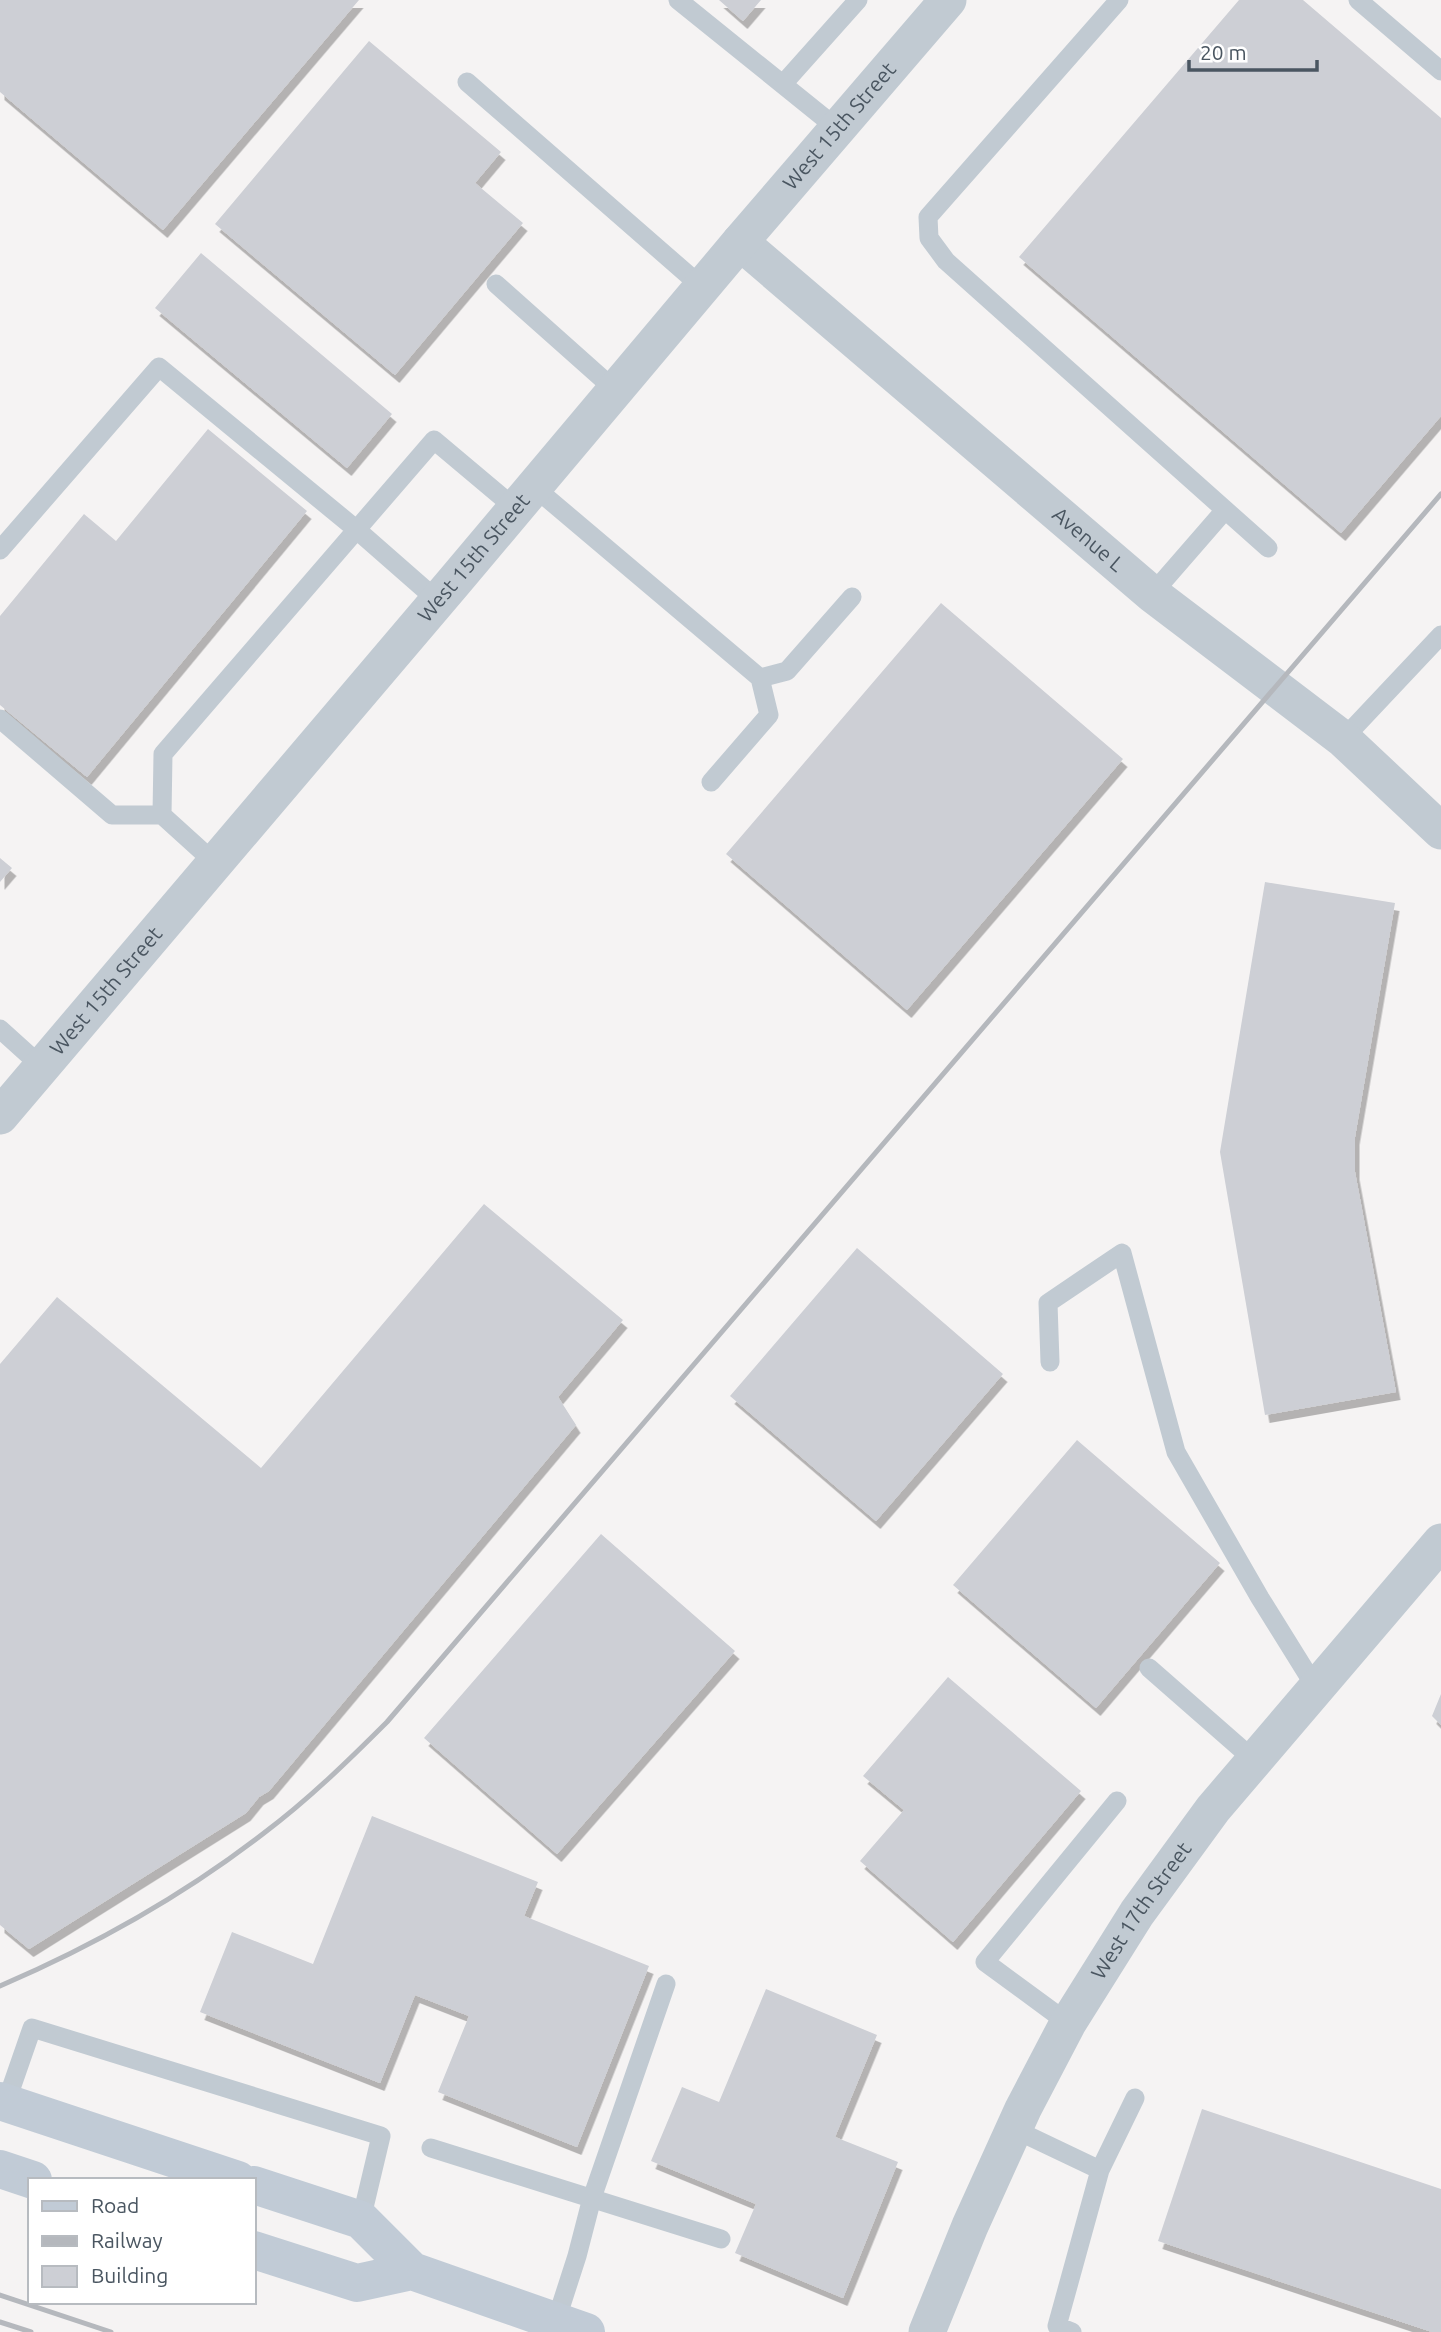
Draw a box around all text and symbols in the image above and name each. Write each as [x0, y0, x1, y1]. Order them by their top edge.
scale bar [1189, 28, 1317, 72]
text: 20 m [1200, 40, 1247, 64]
street label: West 15th Street [777, 57, 900, 194]
street label: West 15th Street [412, 488, 534, 626]
street label: Avenue L [1048, 502, 1130, 576]
street label: West 15th Street [44, 922, 167, 1059]
street label: West 17th Street [1086, 1837, 1196, 1983]
legend [28, 2178, 256, 2304]
text: Road [91, 2193, 139, 2217]
text: Railway [91, 2228, 163, 2252]
text: Building [91, 2263, 168, 2287]

